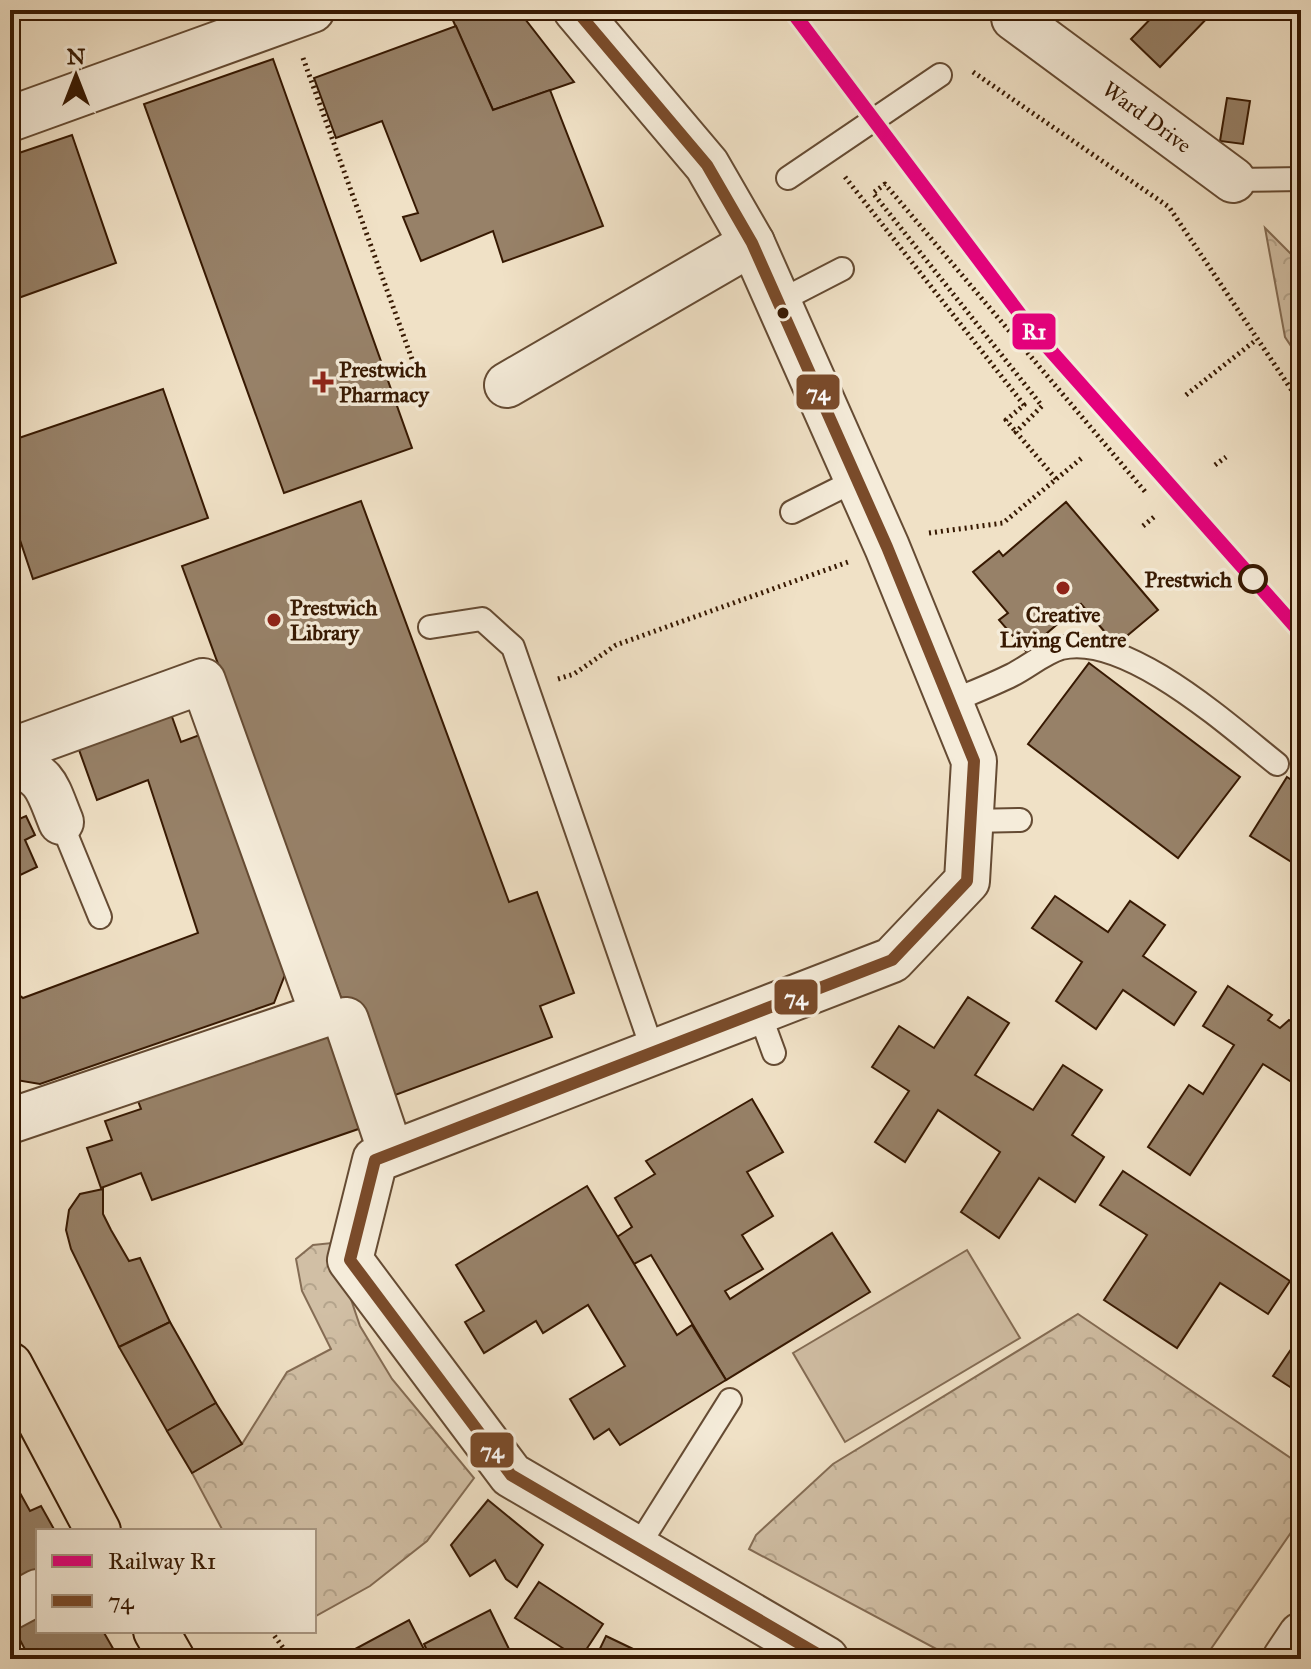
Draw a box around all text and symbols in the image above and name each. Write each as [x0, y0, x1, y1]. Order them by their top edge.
north arrow [36, 36, 116, 116]
text: N [67, 43, 86, 70]
street label: Ward Drive [1097, 75, 1197, 159]
unlabelled marker [775, 305, 791, 321]
line badge: R1 [1011, 312, 1057, 351]
text: R1 [1022, 318, 1046, 345]
place label: Prestwich Pharmacy [339, 356, 430, 408]
marker: Prestwich Pharmacy [314, 373, 332, 391]
line badge: 74 [795, 373, 841, 411]
text: 74 [806, 379, 831, 406]
marker: Prestwich [1239, 565, 1267, 593]
place label: Prestwich [1145, 566, 1233, 593]
marker: Creative Living Centre [1054, 579, 1072, 597]
place label: Prestwich Library [290, 594, 378, 646]
place label: Creative Living Centre [1000, 601, 1126, 653]
marker: Prestwich Library [265, 611, 283, 629]
line badge: 74 [773, 978, 819, 1016]
text: 74 [784, 984, 809, 1011]
line badge: 74 [469, 1431, 515, 1469]
text: 74 [480, 1437, 505, 1464]
legend [36, 1529, 316, 1633]
text: Railway R1 [108, 1546, 216, 1576]
text: 74 [108, 1586, 134, 1616]

